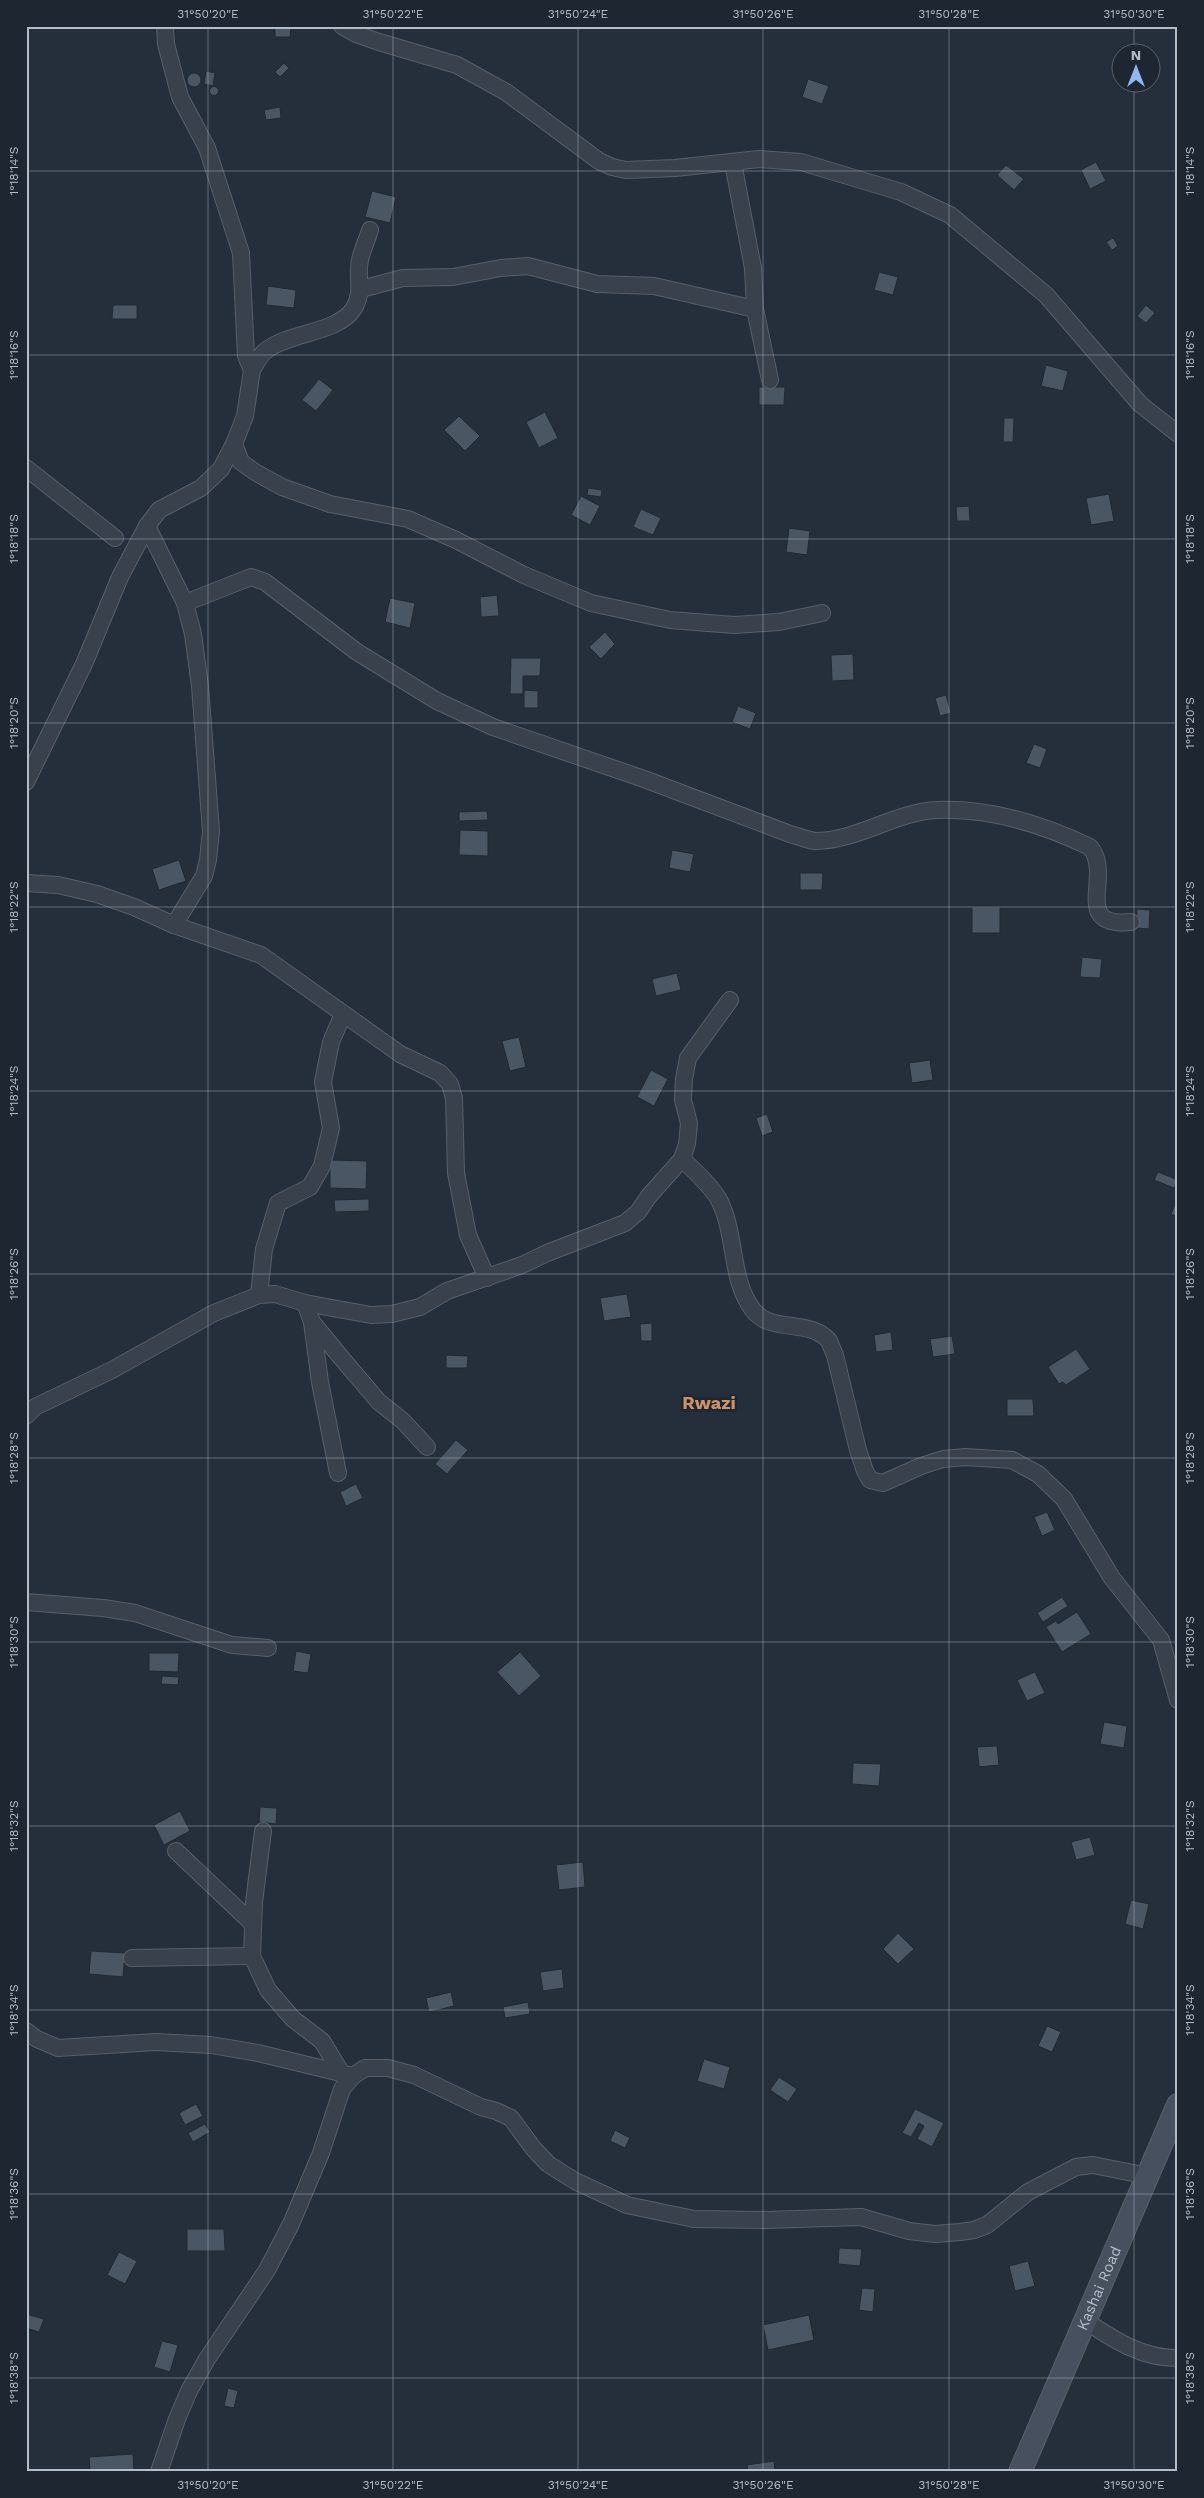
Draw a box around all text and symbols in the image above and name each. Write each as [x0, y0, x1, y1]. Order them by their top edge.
text: 31°50'20"E [177, 7, 239, 21]
text: 31°50'22"E [363, 7, 424, 21]
text: 31°50'24"E [548, 7, 609, 21]
text: 31°50'26"E [732, 7, 794, 21]
text: 31°50'28"E [918, 7, 980, 21]
text: 31°50'30"E [1103, 7, 1165, 21]
north arrow [1112, 42, 1162, 92]
text: N [1131, 47, 1141, 63]
text: 1°18'14"S [7, 146, 21, 196]
text: 1°18'14"S [1183, 146, 1197, 196]
text: 1°18'16"S [7, 330, 21, 380]
text: 1°18'16"S [1183, 330, 1197, 380]
text: 1°18'18"S [7, 514, 21, 564]
text: 1°18'18"S [1183, 514, 1197, 564]
text: 1°18'20"S [7, 697, 21, 749]
text: 1°18'20"S [1183, 697, 1197, 749]
text: 1°18'22"S [7, 881, 21, 933]
text: 1°18'22"S [1183, 881, 1197, 933]
text: 1°18'24"S [7, 1066, 21, 1116]
text: 1°18'24"S [1183, 1066, 1197, 1116]
text: 1°18'26"S [7, 1248, 21, 1300]
text: 1°18'26"S [1183, 1248, 1197, 1300]
district label: Rwazi [682, 1392, 736, 1413]
text: 1°18'28"S [7, 1432, 21, 1484]
text: 1°18'28"S [1183, 1432, 1197, 1484]
text: 1°18'30"S [7, 1616, 21, 1668]
text: 1°18'30"S [1183, 1616, 1197, 1668]
text: 1°18'32"S [7, 1800, 21, 1852]
text: 1°18'32"S [1183, 1800, 1197, 1852]
text: 1°18'34"S [7, 1984, 21, 2036]
text: 1°18'34"S [1183, 1984, 1197, 2036]
text: 1°18'36"S [7, 2168, 21, 2220]
text: 1°18'36"S [1183, 2168, 1197, 2220]
street label: Kashai Road [1073, 2244, 1125, 2333]
text: 1°18'38"S [7, 2352, 21, 2404]
text: 1°18'38"S [1183, 2352, 1197, 2404]
text: 31°50'20"E [177, 2478, 239, 2492]
text: 31°50'22"E [363, 2478, 424, 2492]
text: 31°50'24"E [548, 2478, 609, 2492]
text: 31°50'26"E [732, 2478, 794, 2492]
text: 31°50'28"E [918, 2478, 980, 2492]
text: 31°50'30"E [1103, 2478, 1165, 2492]

